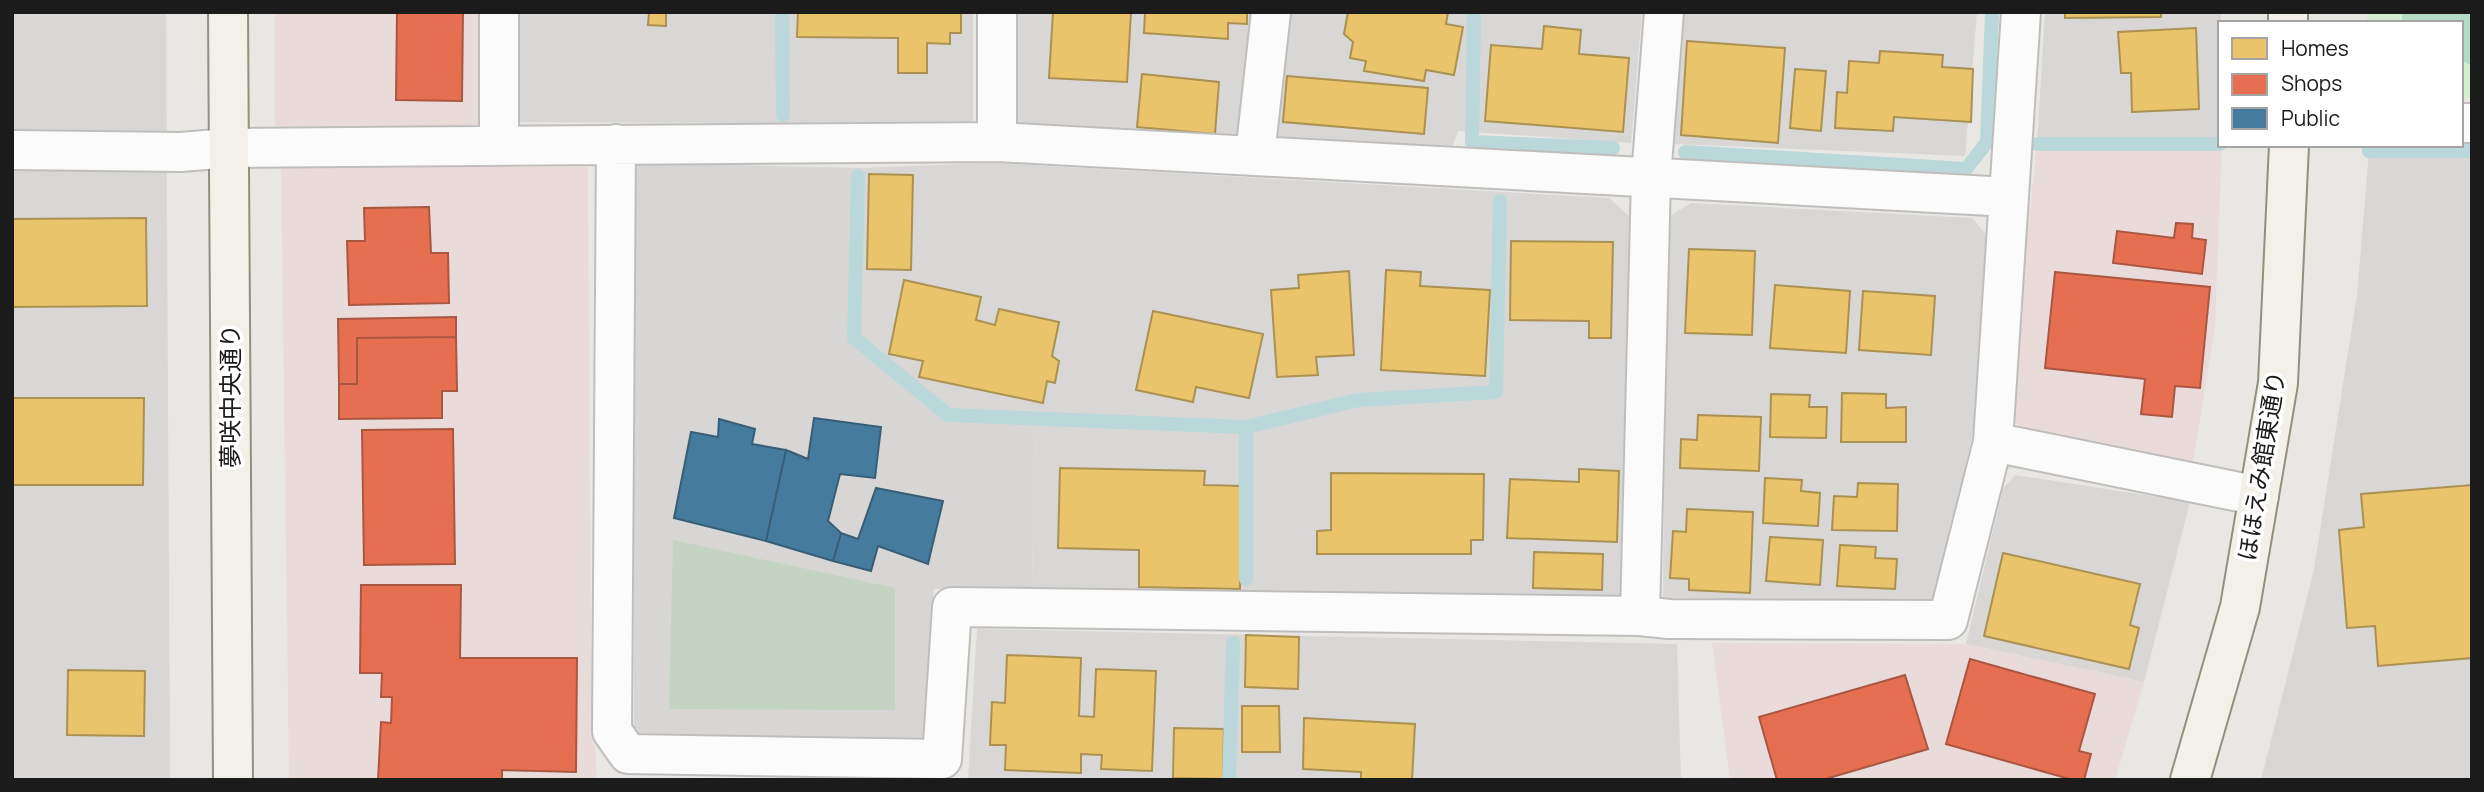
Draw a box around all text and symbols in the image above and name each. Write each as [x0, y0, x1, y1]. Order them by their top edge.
legend [2218, 21, 2463, 147]
text: Homes [2281, 34, 2349, 62]
text: Shops [2281, 69, 2342, 97]
text: Public [2281, 104, 2340, 132]
street label: 夢咲中央通り [213, 324, 246, 468]
street label: ほほえみ館東通り [2229, 368, 2292, 563]

